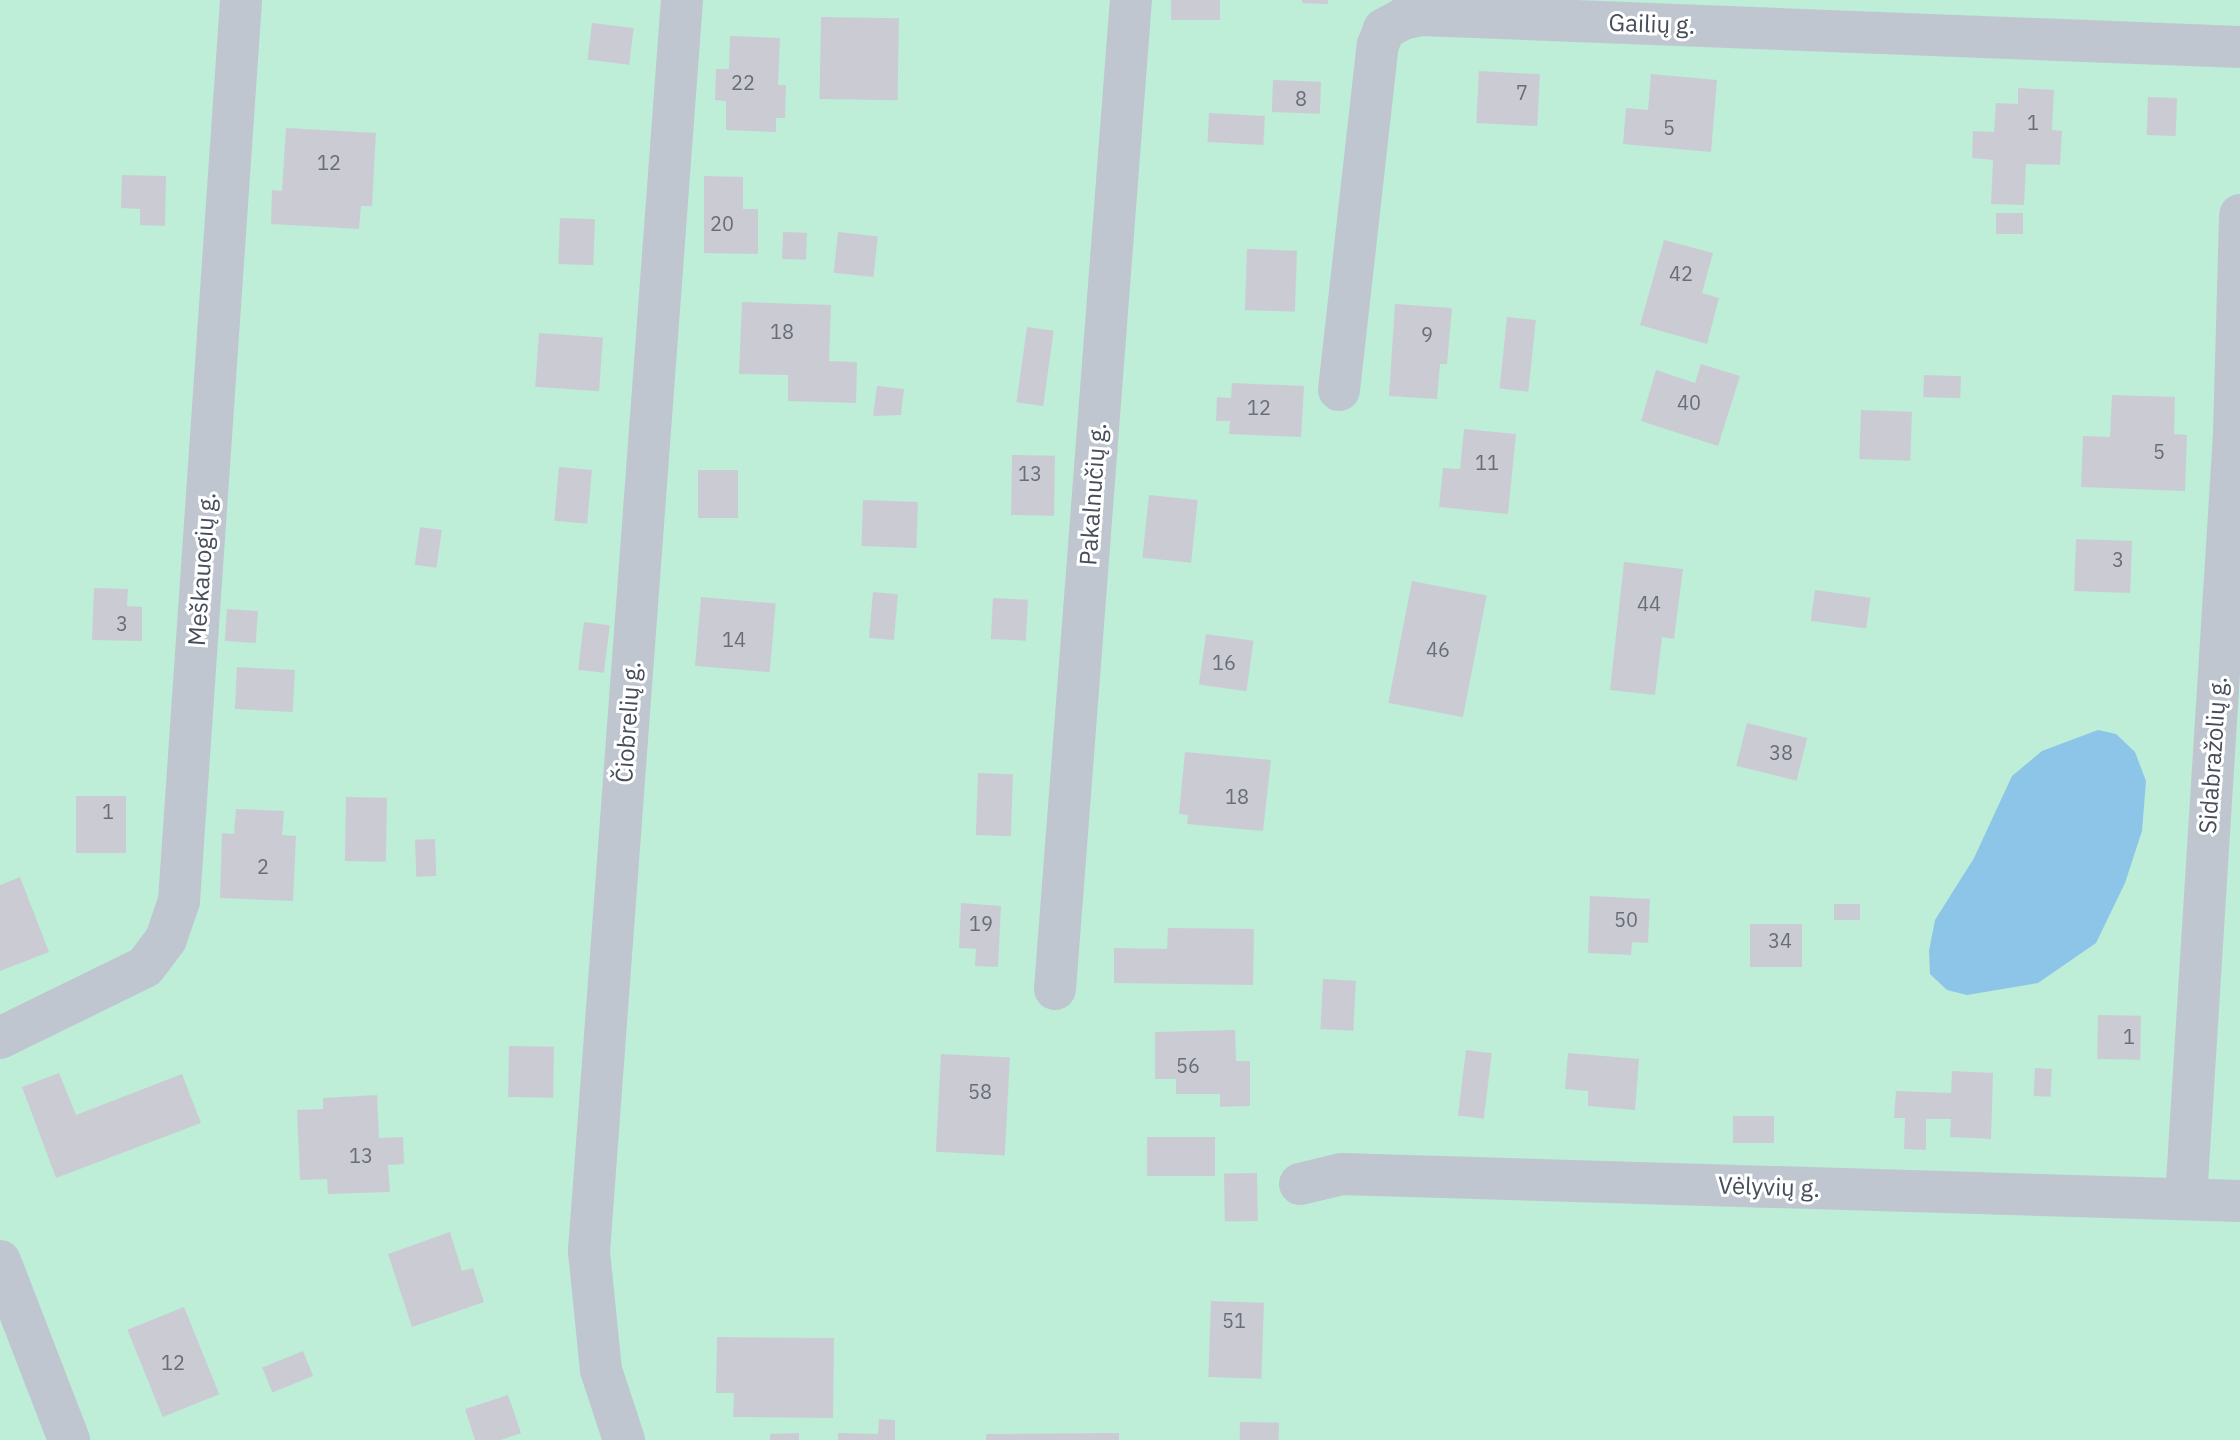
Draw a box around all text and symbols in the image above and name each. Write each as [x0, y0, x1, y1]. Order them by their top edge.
street label: Gailių g. [1608, 8, 1696, 40]
house number: 22 [731, 70, 755, 94]
house number: 7 [1516, 80, 1528, 104]
house number: 8 [1295, 86, 1307, 110]
house number: 1 [2027, 110, 2039, 134]
house number: 5 [1663, 115, 1675, 139]
house number: 12 [317, 150, 341, 174]
house number: 20 [710, 211, 734, 235]
house number: 42 [1669, 261, 1693, 285]
house number: 18 [770, 319, 794, 343]
house number: 9 [1421, 322, 1433, 346]
house number: 40 [1677, 390, 1701, 414]
house number: 12 [1247, 395, 1271, 419]
street label: Pakalnučių g. [1074, 422, 1112, 566]
house number: 5 [2153, 439, 2165, 463]
house number: 11 [1475, 450, 1499, 474]
house number: 13 [1018, 461, 1042, 485]
street label: Meškauogių g. [182, 491, 222, 647]
house number: 3 [2112, 547, 2124, 571]
house number: 44 [1637, 591, 1661, 615]
house number: 3 [116, 611, 128, 635]
house number: 14 [722, 627, 746, 651]
house number: 46 [1426, 637, 1450, 661]
house number: 16 [1212, 650, 1236, 674]
street label: Čiobrelių g. [609, 660, 647, 784]
street label: Sidabražolių g. [2193, 675, 2233, 835]
house number: 38 [1769, 740, 1793, 764]
house number: 18 [1225, 784, 1249, 808]
house number: 1 [102, 799, 114, 823]
house number: 2 [257, 854, 269, 878]
house number: 50 [1614, 907, 1638, 931]
house number: 19 [969, 911, 993, 935]
house number: 34 [1768, 928, 1792, 952]
house number: 1 [2123, 1024, 2135, 1048]
house number: 56 [1176, 1053, 1200, 1077]
house number: 58 [968, 1079, 992, 1103]
house number: 13 [349, 1143, 373, 1167]
street label: Vėlyvių g. [1718, 1171, 1820, 1203]
house number: 51 [1222, 1308, 1246, 1332]
house number: 12 [161, 1350, 185, 1374]

